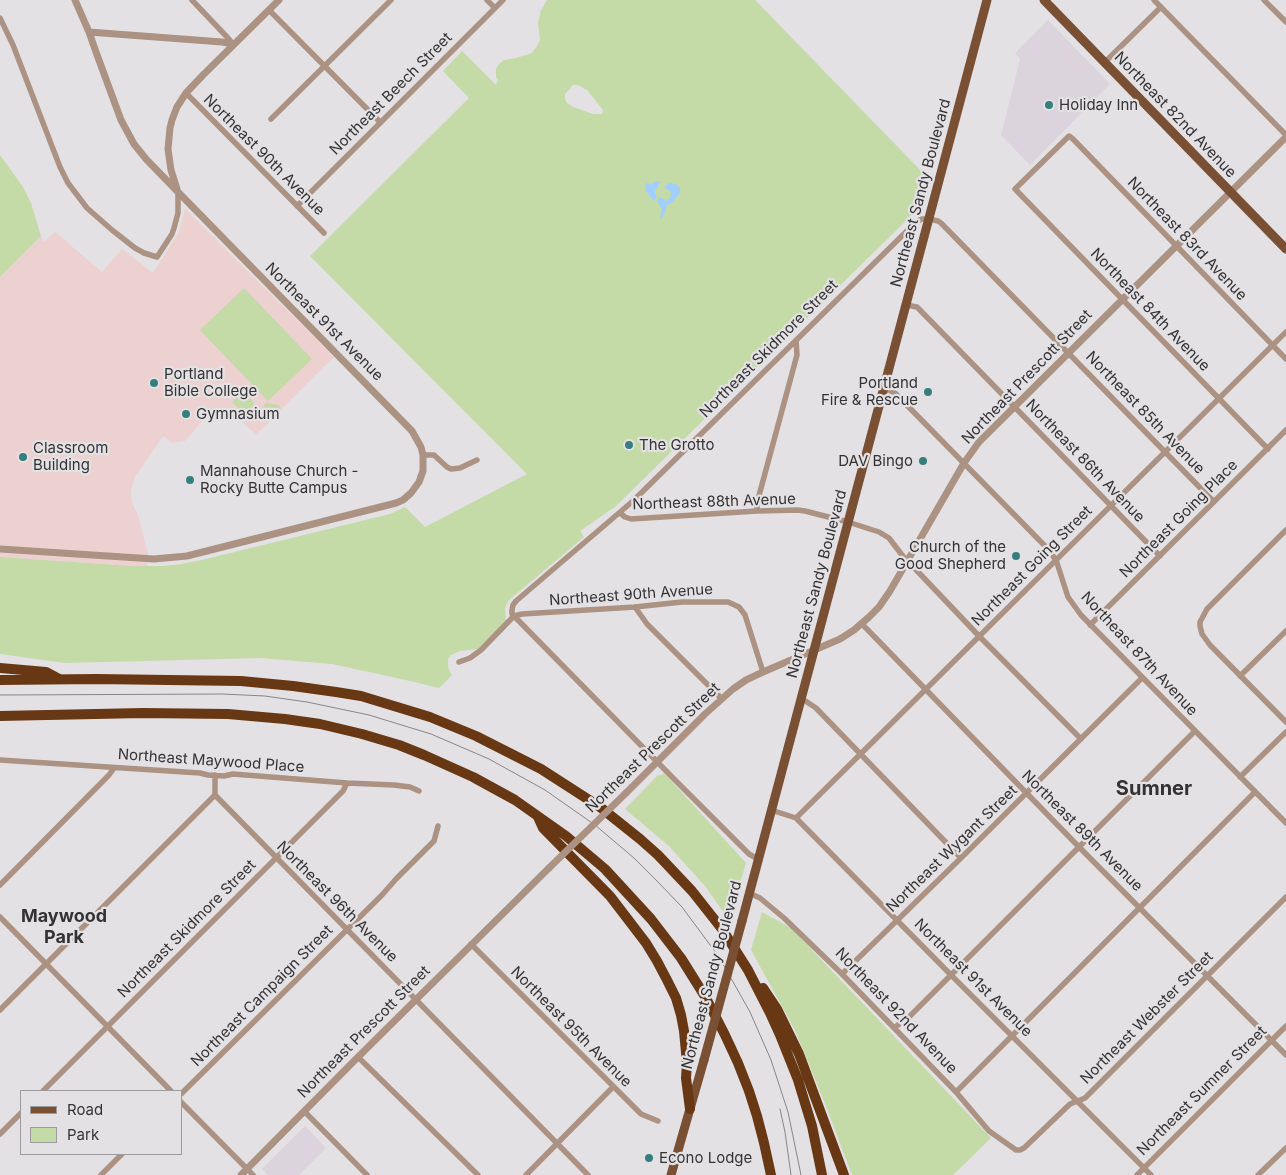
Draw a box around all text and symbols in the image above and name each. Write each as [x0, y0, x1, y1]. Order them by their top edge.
street label: Northeast Beech Street [326, 29, 456, 159]
street label: Northeast 82nd Avenue [1110, 48, 1240, 182]
street label: Northeast 90th Avenue [200, 91, 328, 219]
place label: Holiday Inn [1059, 96, 1138, 114]
street label: Northeast Sandy Boulevard [887, 97, 955, 289]
marker: Holiday Inn [1043, 99, 1055, 111]
street label: Northeast 83rd Avenue [1123, 174, 1251, 304]
street label: Northeast 84th Avenue [1087, 245, 1213, 375]
street label: Northeast 91st Avenue [261, 259, 387, 385]
street label: Northeast Skidmore Street [696, 276, 842, 422]
street label: Northeast Prescott Street [958, 306, 1096, 448]
street label: Northeast 85th Avenue [1082, 348, 1208, 478]
place label: Portland Bible College [164, 365, 257, 400]
place label: Portland Fire & Rescue [821, 374, 918, 409]
marker: Portland Bible College [148, 377, 160, 389]
marker: Portland Fire & Rescue [922, 386, 934, 398]
street label: Northeast 86th Avenue [1022, 396, 1148, 526]
place label: Gymnasium [196, 405, 280, 423]
marker: Gymnasium [180, 408, 192, 420]
place label: The Grotto [639, 436, 714, 454]
place label: Classroom Building [33, 439, 108, 474]
marker: The Grotto [623, 439, 635, 451]
marker: Classroom Building [17, 451, 29, 463]
place label: DAV Bingo [838, 452, 913, 470]
marker: DAV Bingo [917, 455, 929, 467]
street label: Northeast Going Place [1116, 456, 1242, 582]
place label: Mannahouse Church - Rocky Butte Campus [200, 462, 358, 497]
marker: Mannahouse Church - Rocky Butte Campus [184, 474, 196, 486]
street label: Northeast Sandy Boulevard [783, 488, 851, 680]
street label: Northeast 88th Avenue [632, 490, 796, 514]
street label: Northeast Going Street [968, 502, 1096, 630]
place label: Church of the Good Shepherd [895, 538, 1006, 573]
marker: Church of the Good Shepherd [1010, 550, 1022, 562]
street label: Northeast 90th Avenue [549, 580, 713, 610]
street label: Northeast 87th Avenue [1077, 588, 1201, 720]
street label: Northeast Prescott Street [582, 679, 724, 817]
street label: Northeast Maywood Place [117, 746, 305, 776]
street label: Northeast 89th Avenue [1018, 767, 1146, 895]
district label: Sumner [1116, 777, 1192, 801]
street label: Northeast Wygant Street [883, 782, 1021, 916]
street label: Northeast 96th Avenue [273, 838, 401, 966]
street label: Northeast Skidmore Street [114, 856, 260, 1002]
street label: Northeast Sandy Boulevard [678, 879, 746, 1071]
district label: Maywood Park [21, 906, 107, 949]
street label: Northeast 91st Avenue [910, 915, 1036, 1041]
street label: Northeast Campaign Street [187, 921, 337, 1071]
street label: Northeast 92nd Avenue [831, 944, 961, 1078]
street label: Northeast Webster Street [1077, 948, 1217, 1088]
street label: Northeast Prescott Street [294, 962, 434, 1102]
street label: Northeast 95th Avenue [507, 963, 635, 1091]
street label: Northeast Sumner Street [1134, 1023, 1270, 1159]
legend [20, 1090, 182, 1155]
text: Road [67, 1100, 103, 1119]
text: Park [67, 1125, 99, 1144]
place label: Econo Lodge [659, 1149, 752, 1167]
marker: Econo Lodge [643, 1152, 655, 1164]

